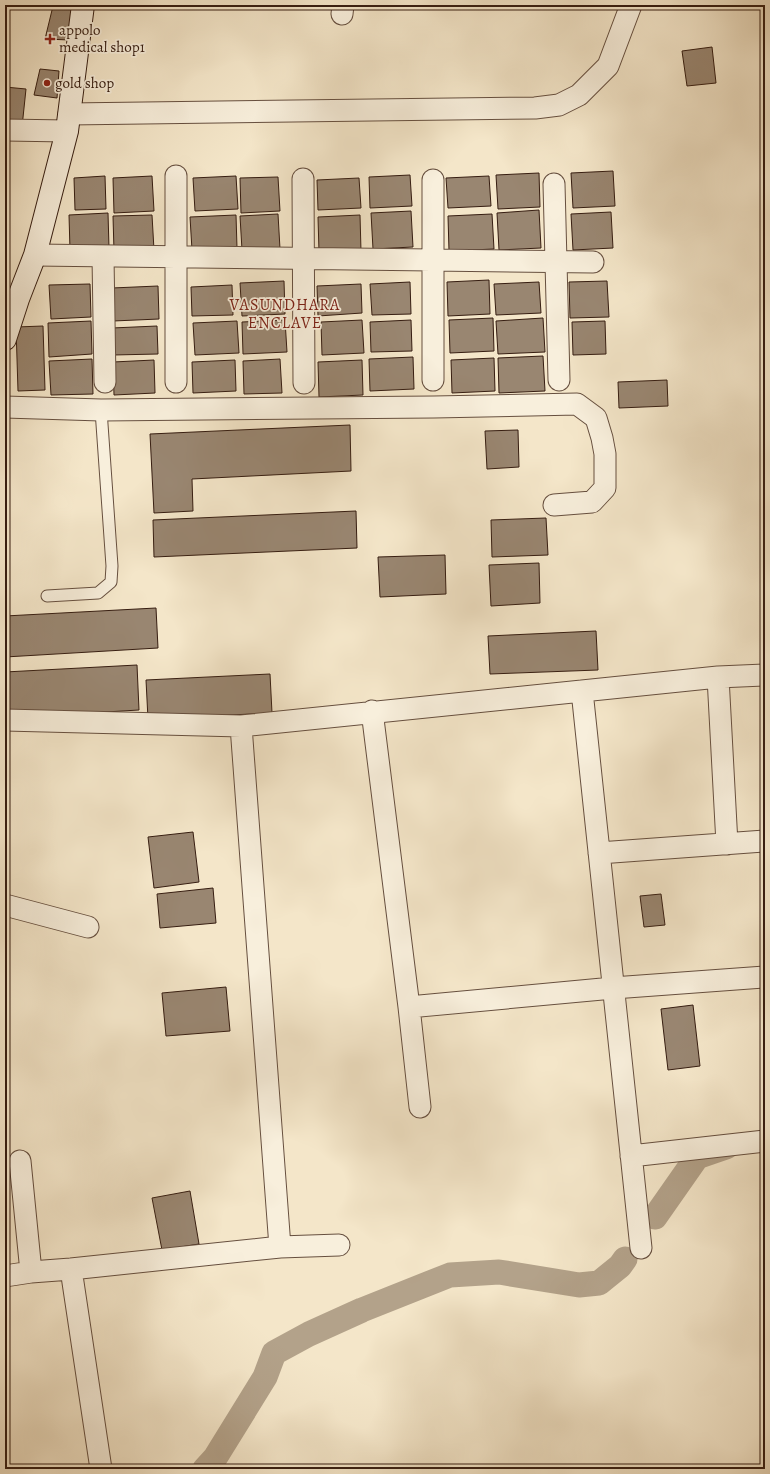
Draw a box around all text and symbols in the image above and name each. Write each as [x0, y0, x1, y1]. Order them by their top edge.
place label: appolo medical shop1 [59, 20, 145, 57]
marker: appolo medical shop1 [44, 33, 56, 45]
place label: gold shop [55, 73, 114, 93]
marker: gold shop [42, 78, 52, 88]
district label: VASUNDHARA ENCLAVE [229, 294, 340, 334]

